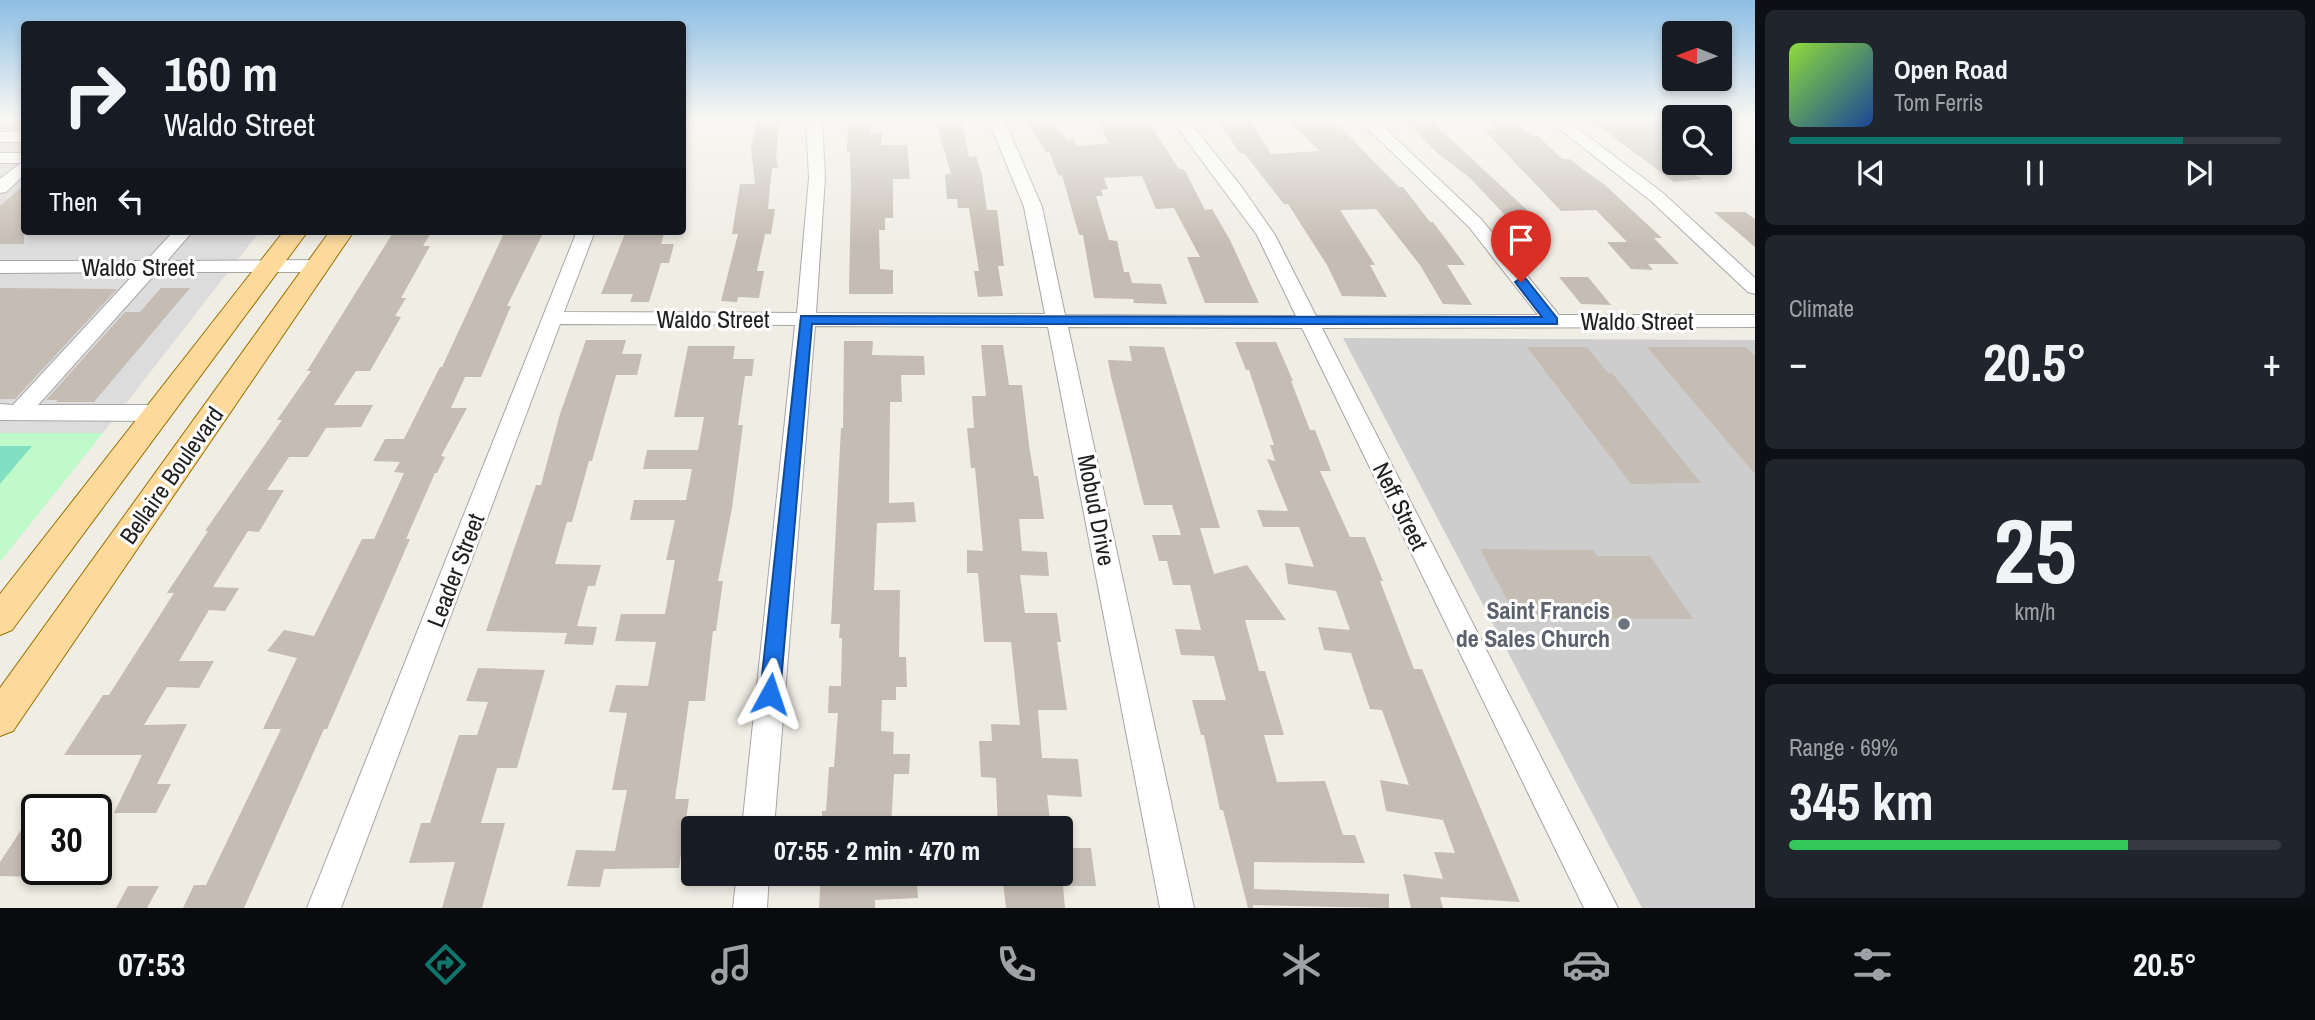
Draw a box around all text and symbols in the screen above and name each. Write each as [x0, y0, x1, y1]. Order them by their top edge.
north arrow [1662, 21, 1732, 91]
map controls [1662, 21, 1732, 175]
text: 160 m [164, 40, 278, 106]
icon: right [49, 49, 140, 140]
text: Open Road [1894, 52, 2008, 87]
text: Tom Ferris [1894, 87, 1983, 118]
text: Waldo Street [164, 103, 315, 146]
button: search [1662, 105, 1732, 175]
icon: previous [1852, 154, 1890, 192]
icon: pause [2016, 154, 2054, 192]
icon: next [2180, 154, 2218, 192]
icon: left [112, 182, 150, 220]
text: Then [49, 184, 98, 219]
pin [1491, 210, 1551, 282]
icon: arrive [1502, 221, 1540, 259]
street label: Waldo Street [81, 251, 195, 283]
text: Climate [1789, 293, 1854, 324]
street label: Waldo Street [656, 303, 770, 335]
street label: Waldo Street [1580, 305, 1694, 337]
text: 20.5° [1983, 327, 2087, 397]
text: − [1789, 337, 1807, 388]
text: + [2263, 337, 2281, 388]
street label: Bellaire Boulevard [112, 400, 230, 550]
street label: Mobud Drive [1071, 452, 1123, 568]
street label: Neff Street [1366, 457, 1436, 556]
text: 25 [1994, 489, 2077, 611]
street label: Leader Street [419, 508, 491, 631]
place label: Saint Francis de Sales Church [1456, 594, 1610, 654]
text: km/h [2015, 596, 2055, 627]
marker: Saint Francis de Sales Church [1616, 616, 1632, 632]
position arrow [733, 657, 807, 731]
text: Range · 69% [1789, 732, 1898, 763]
text: 345 km [1789, 766, 1934, 836]
speed limit sign: 30 [21, 794, 112, 885]
text: 07:55 · 2 min · 470 m [774, 833, 980, 868]
icon: directions [421, 940, 470, 989]
icon: music [707, 940, 756, 989]
icon: phone [992, 940, 1041, 989]
icon: climate [1277, 940, 1326, 989]
icon: car [1562, 940, 1611, 989]
icon: filters [1848, 940, 1897, 989]
text: 07:53 [118, 943, 185, 986]
text: 20.5° [2133, 943, 2197, 986]

